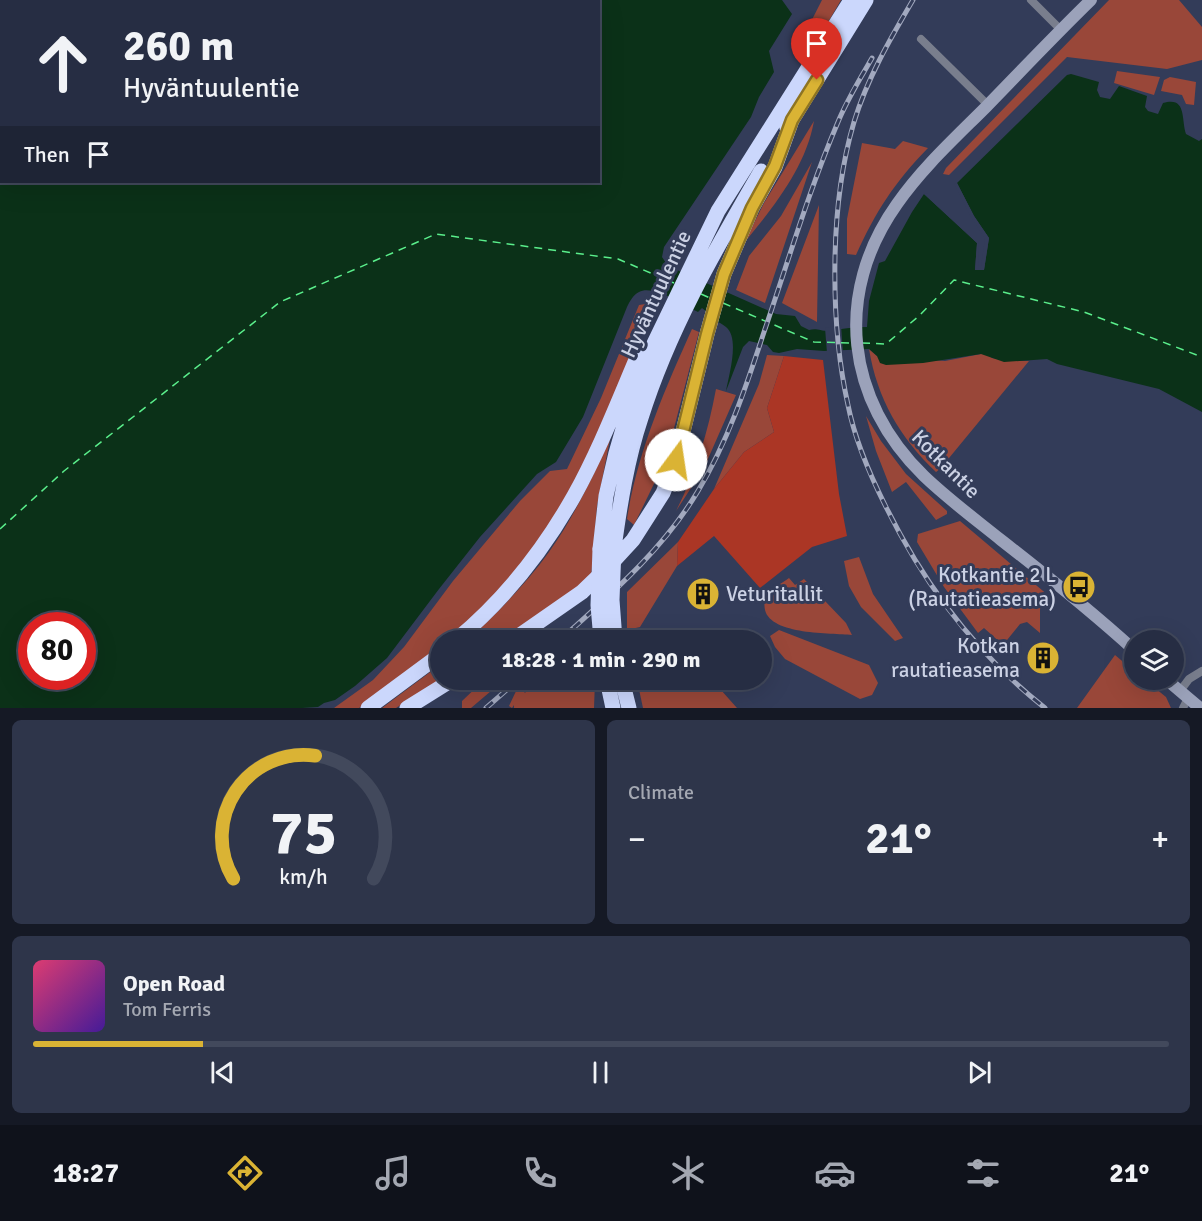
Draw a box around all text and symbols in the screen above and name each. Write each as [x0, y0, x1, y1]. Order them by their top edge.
pin [791, 18, 842, 80]
text: 260 m [123, 21, 234, 72]
icon: ahead [24, 24, 102, 102]
icon: arrive [800, 27, 833, 60]
text: Hyväntuulentie [123, 72, 300, 105]
icon: arrive [82, 138, 115, 171]
text: Then [24, 141, 70, 168]
street label: Hyväntuulentie [615, 226, 697, 362]
street label: Kotkantie [906, 424, 986, 504]
position arrow [644, 428, 708, 492]
place label: Kotkantie 2 L (Rautatieasema) [908, 562, 1056, 612]
bus stop icon: Kotkantie 2 L (Rautatieasema) [1061, 569, 1097, 605]
building icon: Veturitallit [685, 576, 721, 612]
place label: Veturitallit [726, 581, 823, 607]
speed limit sign: 80 [18, 612, 96, 690]
map controls [1124, 630, 1184, 690]
button: layers [1124, 630, 1184, 690]
place label: Kotkan rautatieasema [891, 633, 1020, 683]
building icon: Kotkan rautatieasema [1025, 640, 1061, 676]
text: 18:28 · 1 min · 290 m [501, 646, 701, 673]
text: Climate [628, 780, 694, 805]
text: 75 [270, 794, 337, 871]
text: 21° [865, 811, 932, 866]
text: − [628, 819, 646, 860]
text: + [1151, 819, 1169, 860]
text: km/h [279, 864, 328, 890]
text: Open Road [123, 970, 225, 997]
text: Tom Ferris [123, 997, 211, 1022]
icon: previous [206, 1056, 239, 1089]
icon: pause [584, 1056, 617, 1089]
icon: next [963, 1056, 996, 1089]
icon: directions [224, 1152, 266, 1194]
icon: music [372, 1152, 414, 1194]
icon: phone [519, 1152, 561, 1194]
icon: climate [667, 1152, 709, 1194]
icon: car [814, 1152, 856, 1194]
icon: filters [962, 1152, 1004, 1194]
text: 18:27 [53, 1157, 119, 1190]
text: 21° [1109, 1157, 1149, 1190]

